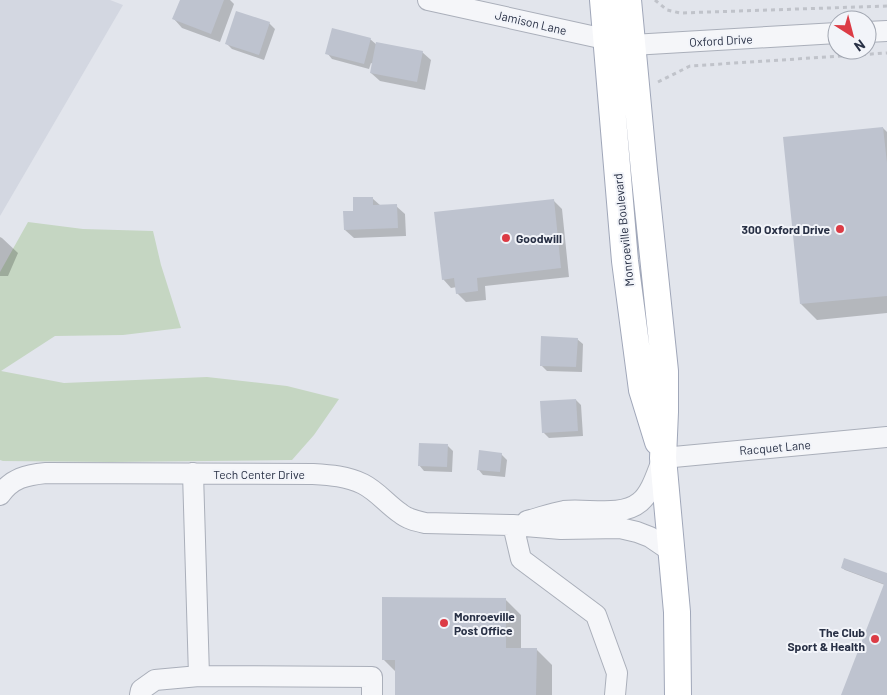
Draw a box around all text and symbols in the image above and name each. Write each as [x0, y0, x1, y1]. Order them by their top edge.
street label: Jamison Lane [494, 7, 568, 37]
north arrow [827, 10, 877, 60]
street label: Oxford Drive [689, 31, 753, 49]
text: N [851, 36, 869, 56]
street label: Monroeville Boulevard [610, 173, 636, 287]
place label: 300 Oxford Drive [741, 222, 830, 236]
marker: 300 Oxford Drive [834, 223, 846, 235]
place label: Goodwill [516, 231, 562, 245]
marker: Goodwill [500, 232, 512, 244]
street label: Racquet Lane [739, 437, 811, 457]
street label: Tech Center Drive [213, 467, 305, 481]
place label: Monroeville Post Office [454, 609, 515, 637]
marker: Monroeville Post Office [438, 617, 450, 629]
place label: The Club Sport & Health [787, 625, 865, 653]
marker: The Club Sport & Health [869, 633, 881, 645]

